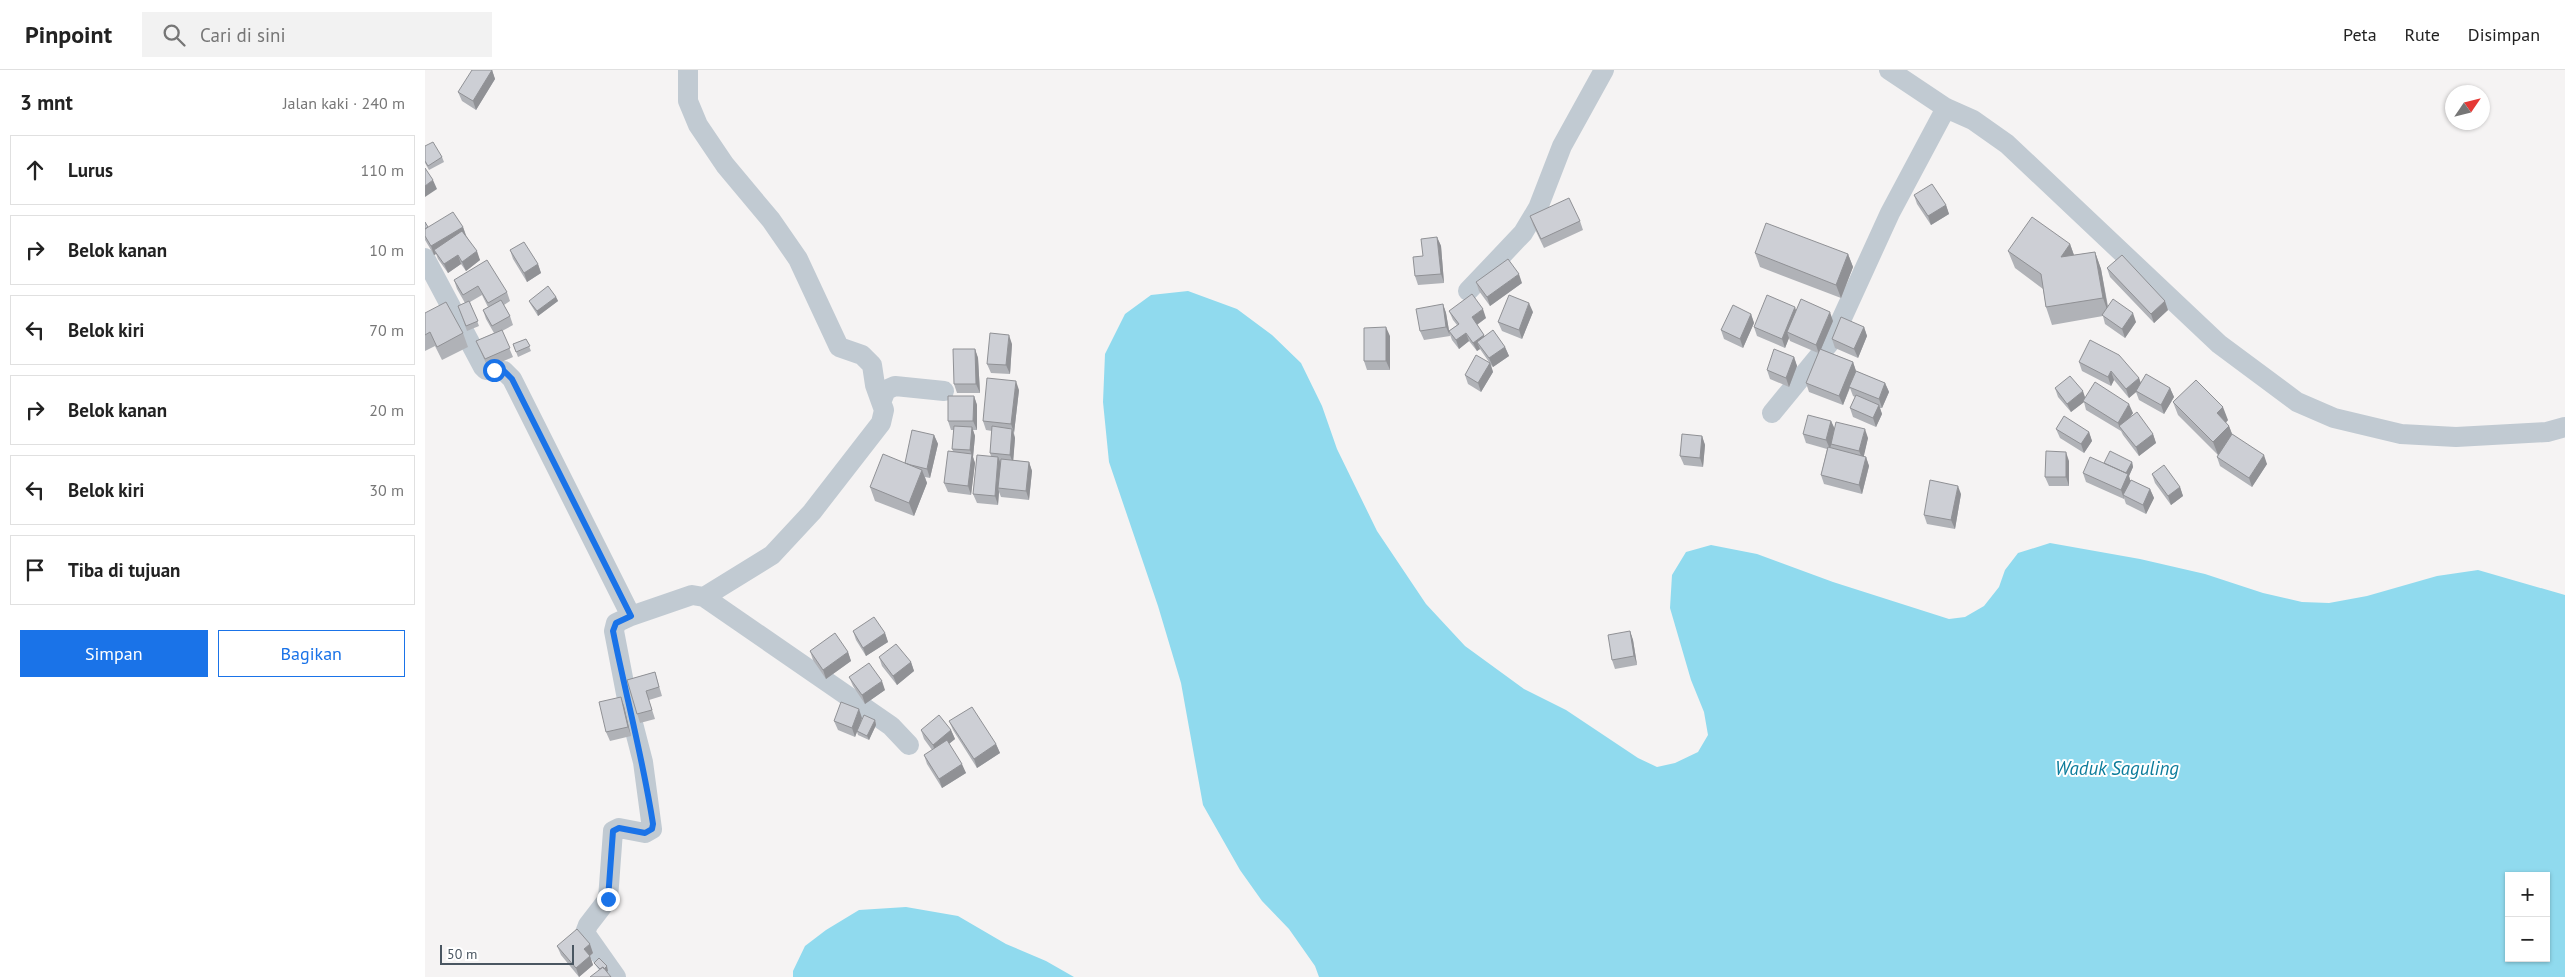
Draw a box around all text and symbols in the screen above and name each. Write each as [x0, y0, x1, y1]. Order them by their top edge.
search box [142, 12, 492, 57]
text: Pinpoint [25, 19, 112, 50]
icon: search [160, 21, 188, 49]
text: Cari di sini [200, 23, 286, 47]
text: Peta [2343, 23, 2377, 46]
text: Rute [2405, 23, 2440, 46]
text: Disimpan [2468, 23, 2540, 46]
north arrow [2445, 85, 2490, 130]
text: 3 mnt [20, 89, 73, 116]
text: Jalan kaki · 240 m [283, 93, 405, 113]
icon: ahead [21, 156, 49, 184]
text: Lurus [68, 158, 113, 182]
text: 110 m [361, 160, 404, 180]
icon: right [21, 236, 49, 264]
text: Belok kanan [68, 238, 167, 262]
text: 10 m [369, 240, 404, 260]
icon: left [21, 316, 49, 344]
text: Belok kiri [68, 318, 144, 342]
text: 70 m [369, 320, 404, 340]
route start [483, 359, 506, 382]
icon: right [21, 396, 49, 424]
text: Belok kanan [68, 398, 167, 422]
text: 20 m [369, 400, 404, 420]
icon: left [21, 476, 49, 504]
text: Belok kiri [68, 478, 144, 502]
text: 30 m [369, 480, 404, 500]
icon: arrive [21, 556, 49, 584]
text: Tiba di tujuan [68, 558, 180, 582]
button: Simpan [20, 630, 208, 677]
button: Bagikan [218, 630, 405, 677]
water label: Waduk Saguling [2055, 756, 2179, 780]
map controls [2505, 872, 2550, 962]
button: + [2505, 872, 2550, 917]
route end [597, 888, 620, 911]
button: − [2505, 917, 2550, 962]
scale bar [440, 942, 574, 965]
text: 50 m [447, 945, 477, 963]

